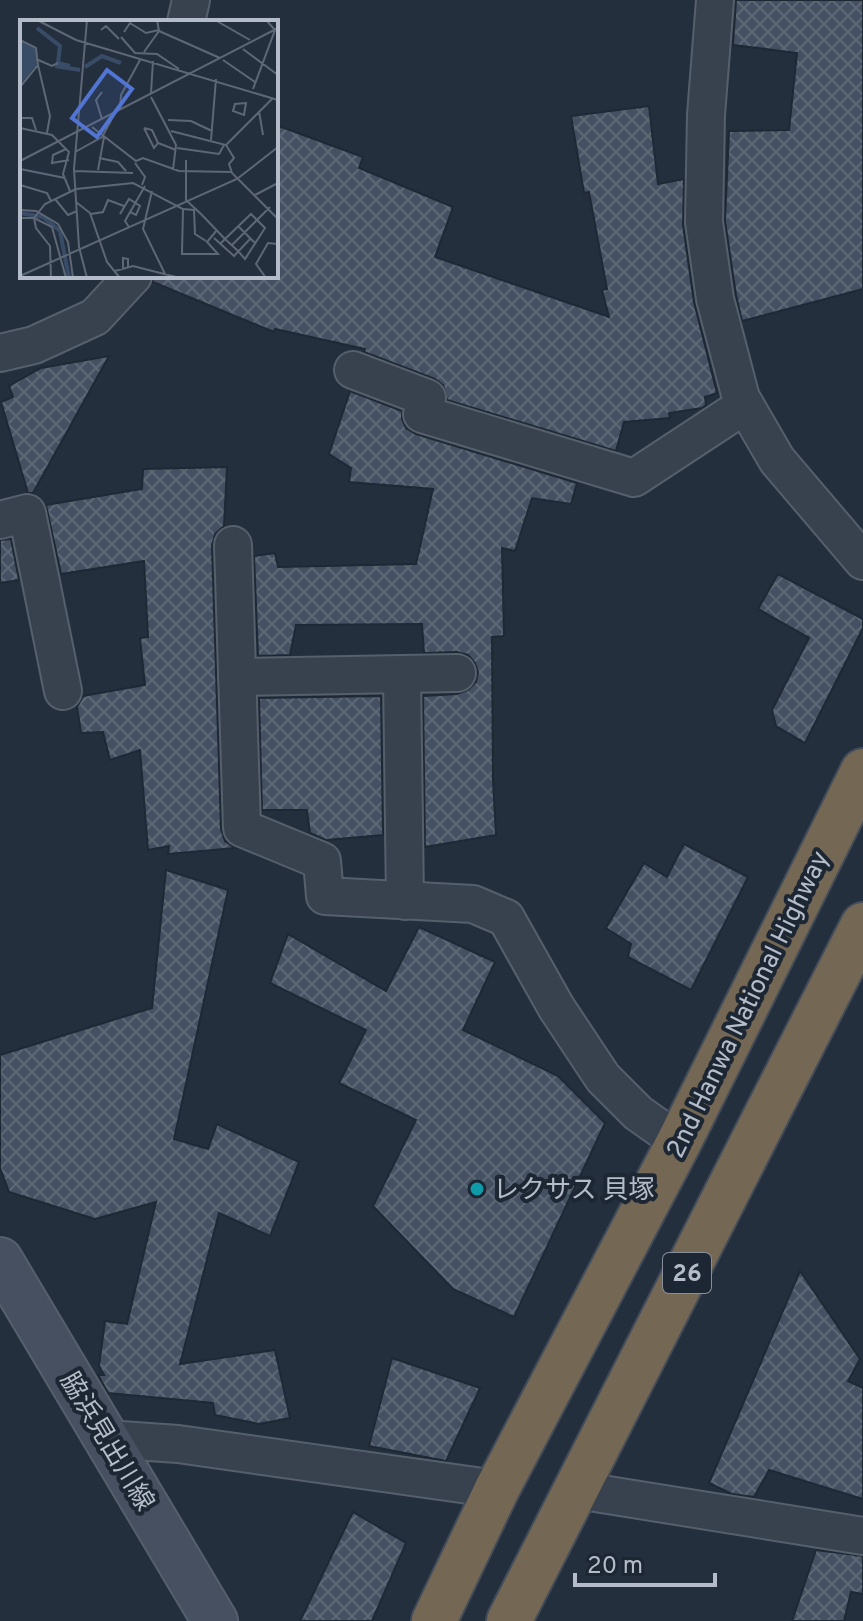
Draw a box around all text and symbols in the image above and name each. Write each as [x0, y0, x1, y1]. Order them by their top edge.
inset map [20, 20, 278, 278]
street label: 2nd Hanwa National Highway [660, 846, 838, 1164]
place label: レクサス 貝塚 [493, 1175, 655, 1208]
marker: レクサス 貝塚 [468, 1180, 486, 1198]
road number: 26 [663, 1253, 711, 1293]
street label: 脇浜見出川線 [52, 1367, 160, 1518]
scale bar [575, 1537, 715, 1587]
text: 20 m [587, 1552, 643, 1582]

